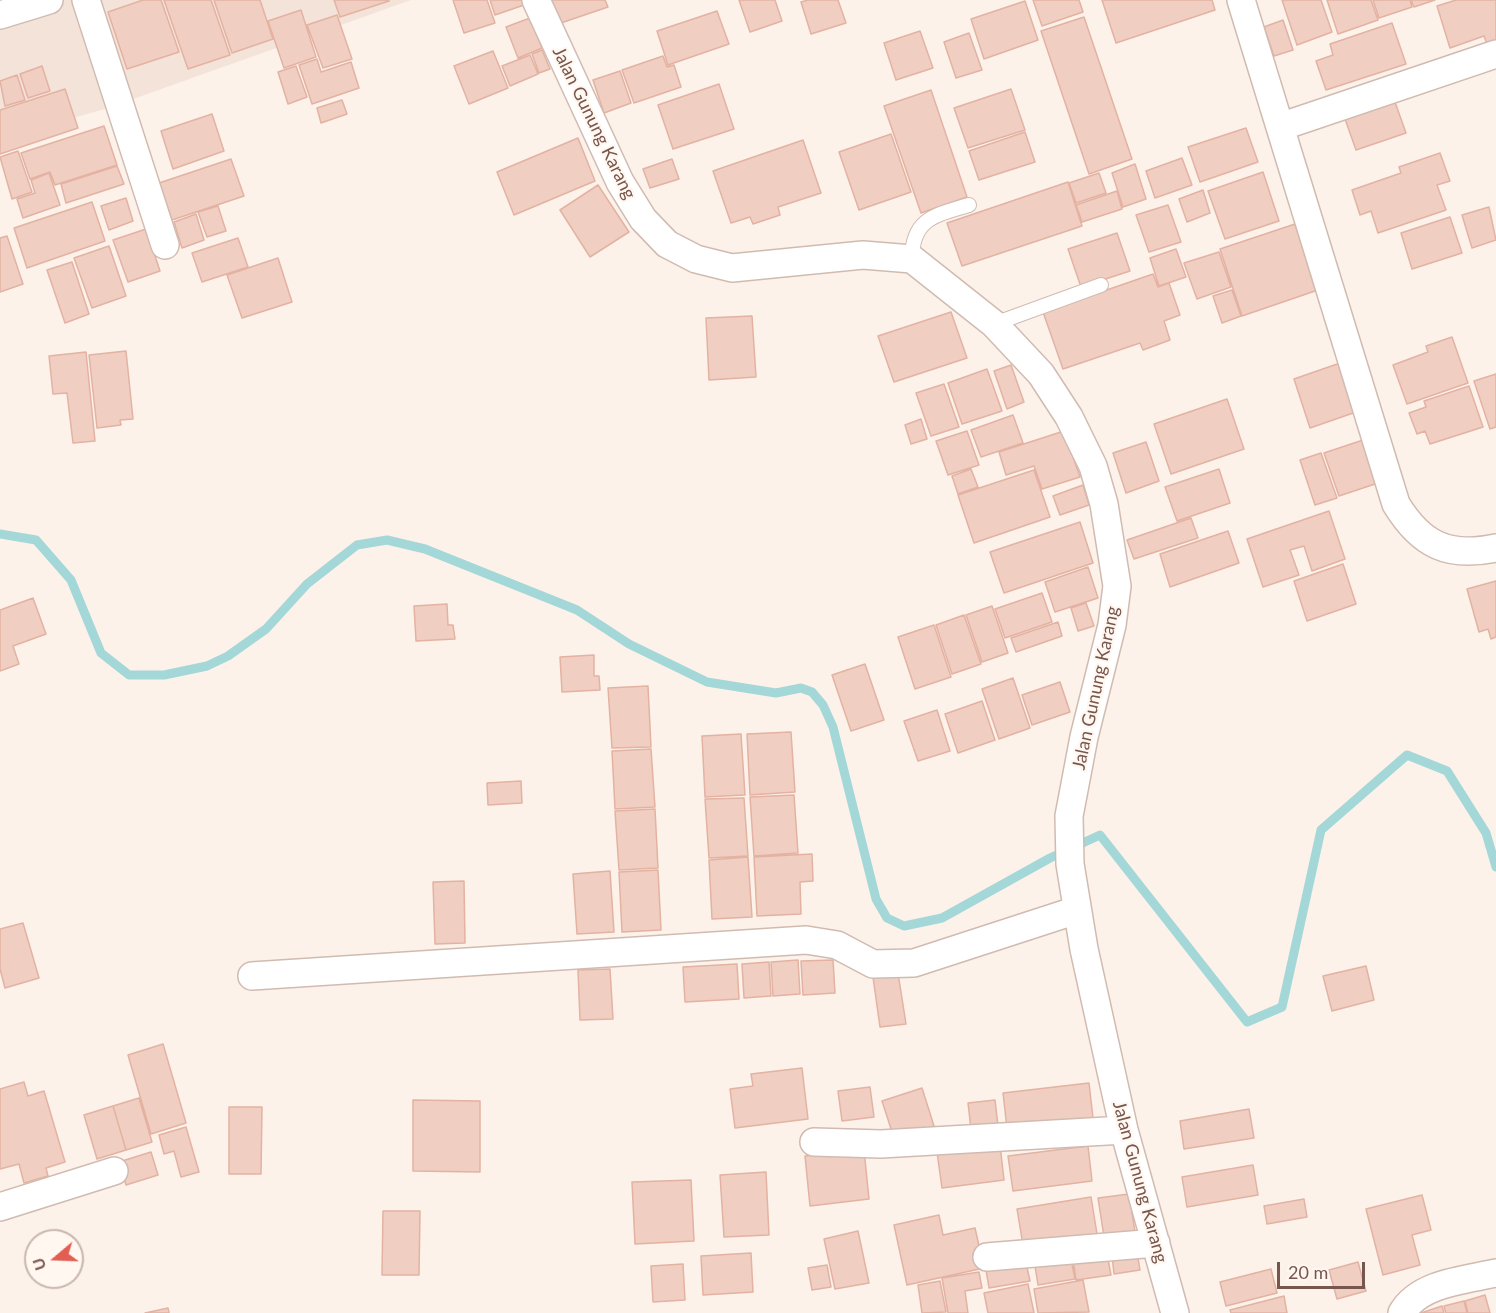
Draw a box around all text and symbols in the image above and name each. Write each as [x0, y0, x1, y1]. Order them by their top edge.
street label: Jalan Gunung Karang [548, 43, 640, 203]
street label: Jalan Gunung Karang [1068, 604, 1124, 772]
street label: Jalan Gunung Karang [1108, 1099, 1172, 1265]
north arrow [24, 1229, 84, 1289]
scale bar [1280, 1250, 1368, 1288]
text: U [27, 1256, 49, 1273]
text: 20 m [1288, 1261, 1328, 1283]

